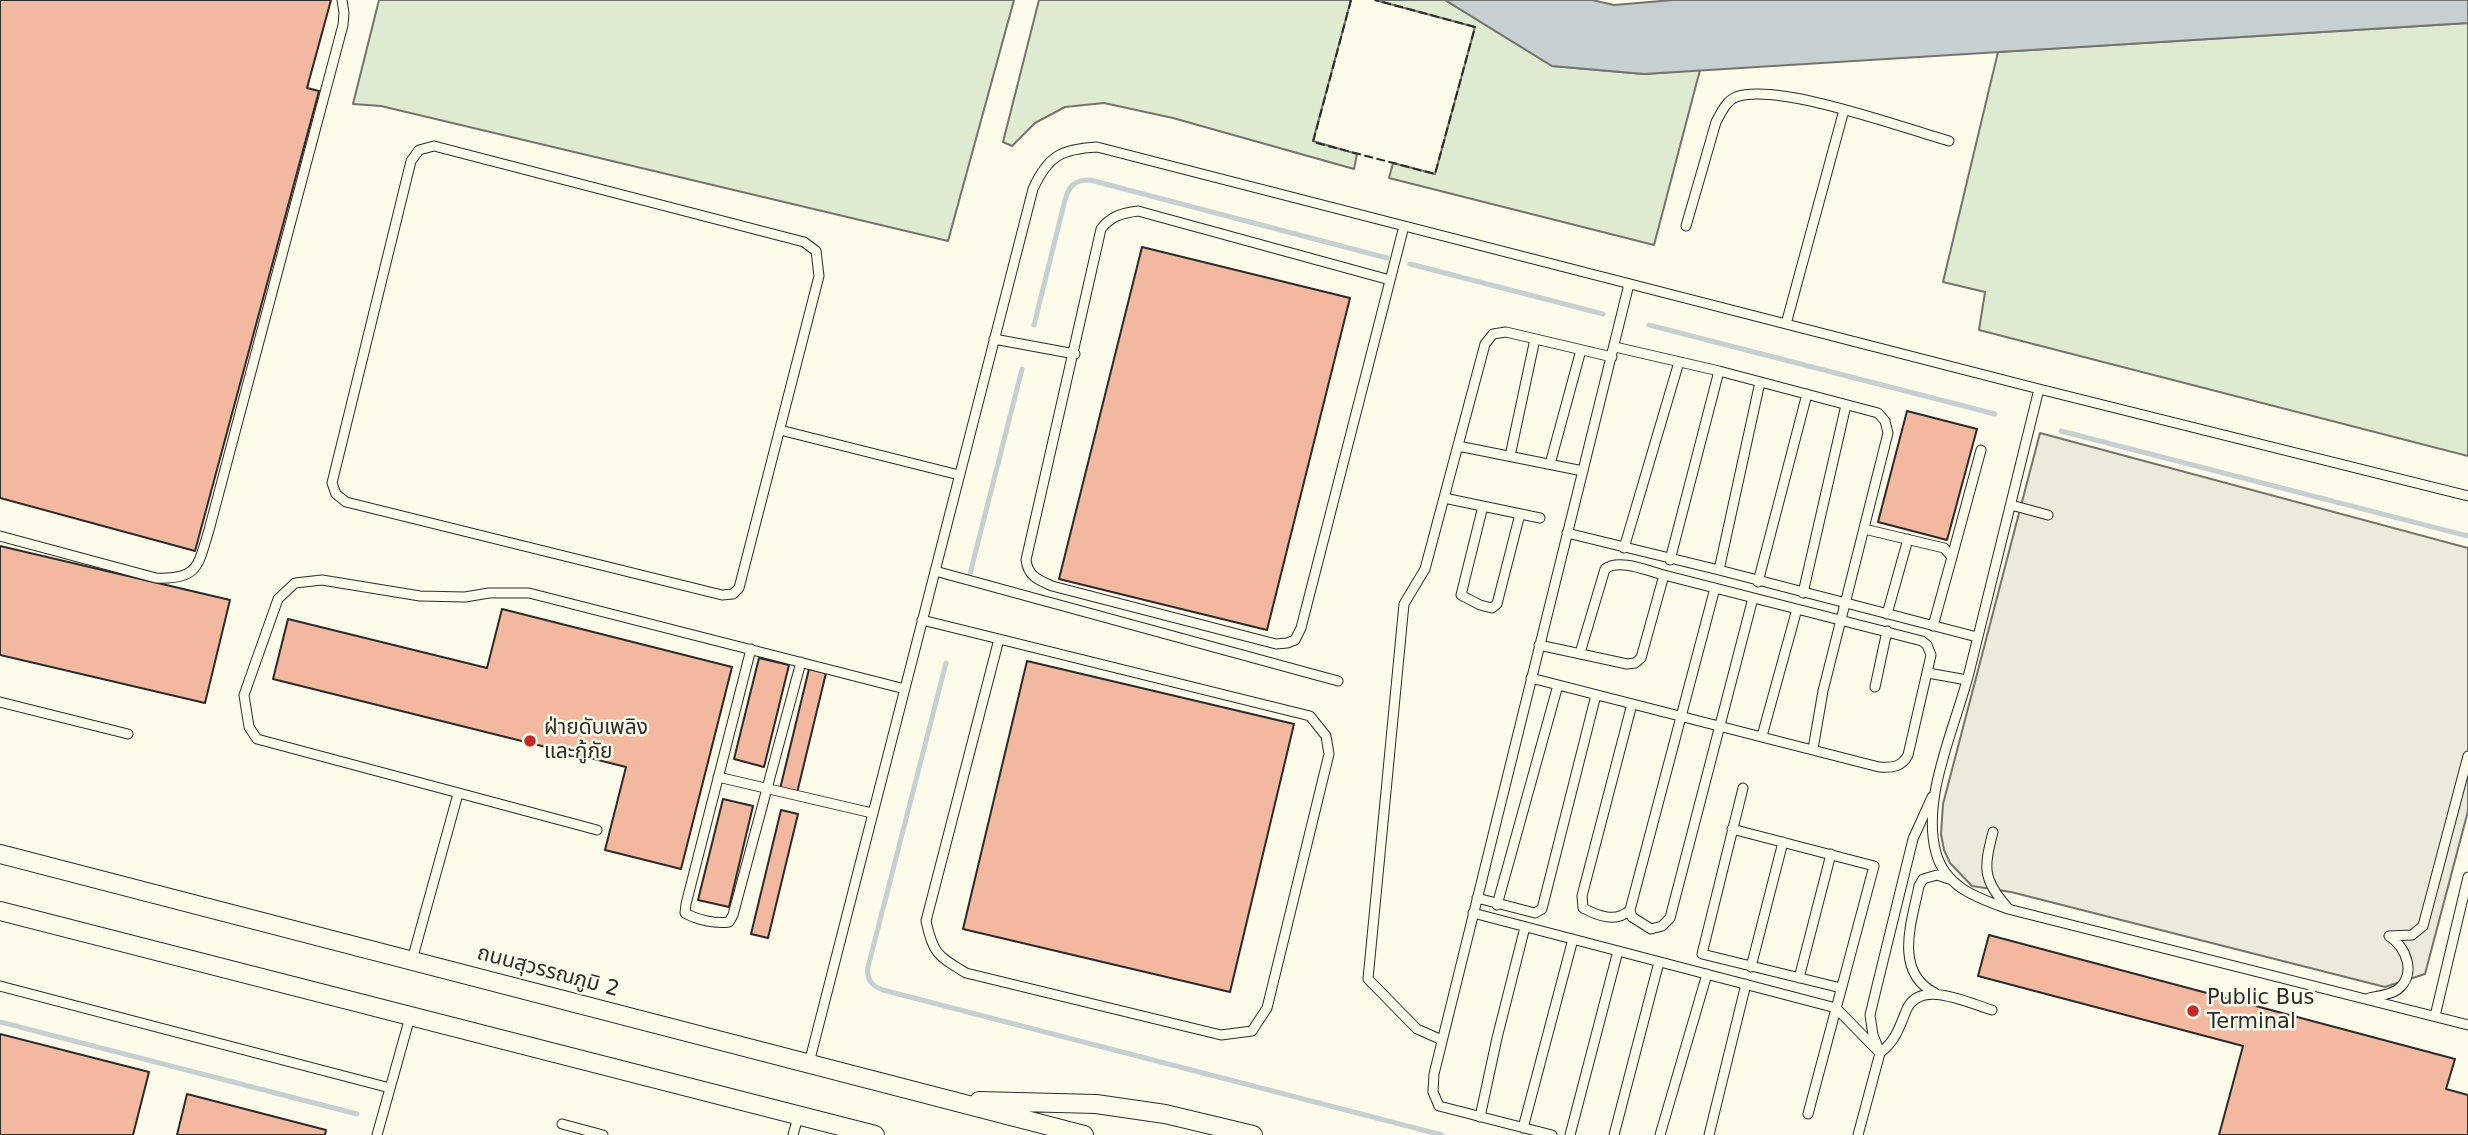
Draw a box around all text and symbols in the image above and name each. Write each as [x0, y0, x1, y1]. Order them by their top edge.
place label: ฝ่ายดับเพลิง และกู้ภัย [544, 716, 648, 766]
marker: ฝ่ายดับเพลิง และกู้ภัย [522, 733, 538, 749]
street label: ถนนสุวรรณภูมิ 2 [474, 941, 622, 1003]
place label: Public Bus Terminal [2207, 986, 2314, 1036]
marker: Public Bus Terminal [2185, 1003, 2201, 1019]

